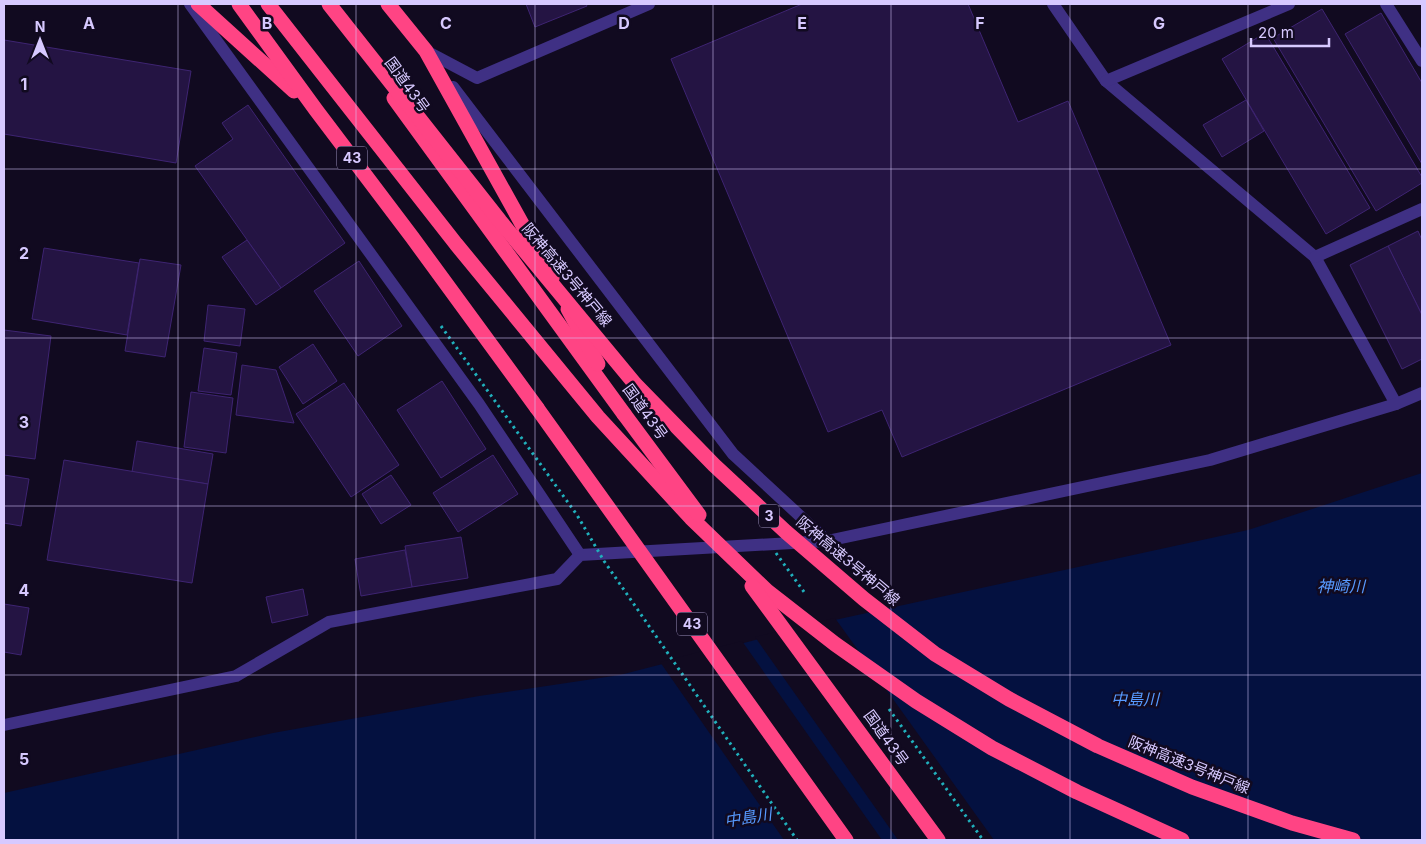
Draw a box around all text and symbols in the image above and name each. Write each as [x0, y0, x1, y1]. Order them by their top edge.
text: A [83, 13, 95, 33]
text: B [262, 13, 272, 33]
text: C [440, 13, 452, 33]
text: D [618, 13, 630, 33]
text: E [797, 13, 807, 33]
text: F [975, 13, 985, 33]
text: G [1153, 13, 1165, 33]
north arrow [15, 15, 65, 65]
scale bar [1251, 15, 1328, 47]
text: N [35, 18, 45, 35]
text: 20 m [1258, 23, 1294, 42]
street label: 国道43号 [381, 53, 434, 116]
text: 1 [21, 74, 27, 94]
road number: 43 [337, 146, 367, 170]
street label: 阪神高速3号神戸線 [519, 219, 616, 330]
text: 2 [19, 243, 29, 263]
street label: 国道43号 [619, 380, 672, 443]
text: 3 [19, 412, 29, 432]
road number: 3 [759, 504, 779, 528]
street label: 阪神高速3号神戸線 [793, 512, 904, 609]
water label: 神崎川 [1317, 576, 1367, 596]
text: 4 [19, 580, 30, 600]
road number: 43 [677, 612, 707, 636]
water label: 中島川 [1111, 689, 1161, 709]
street label: 国道43号 [860, 706, 913, 769]
street label: 阪神高速3号神戸線 [1126, 732, 1253, 798]
text: 5 [19, 749, 29, 769]
water label: 中島川 [723, 803, 775, 831]

